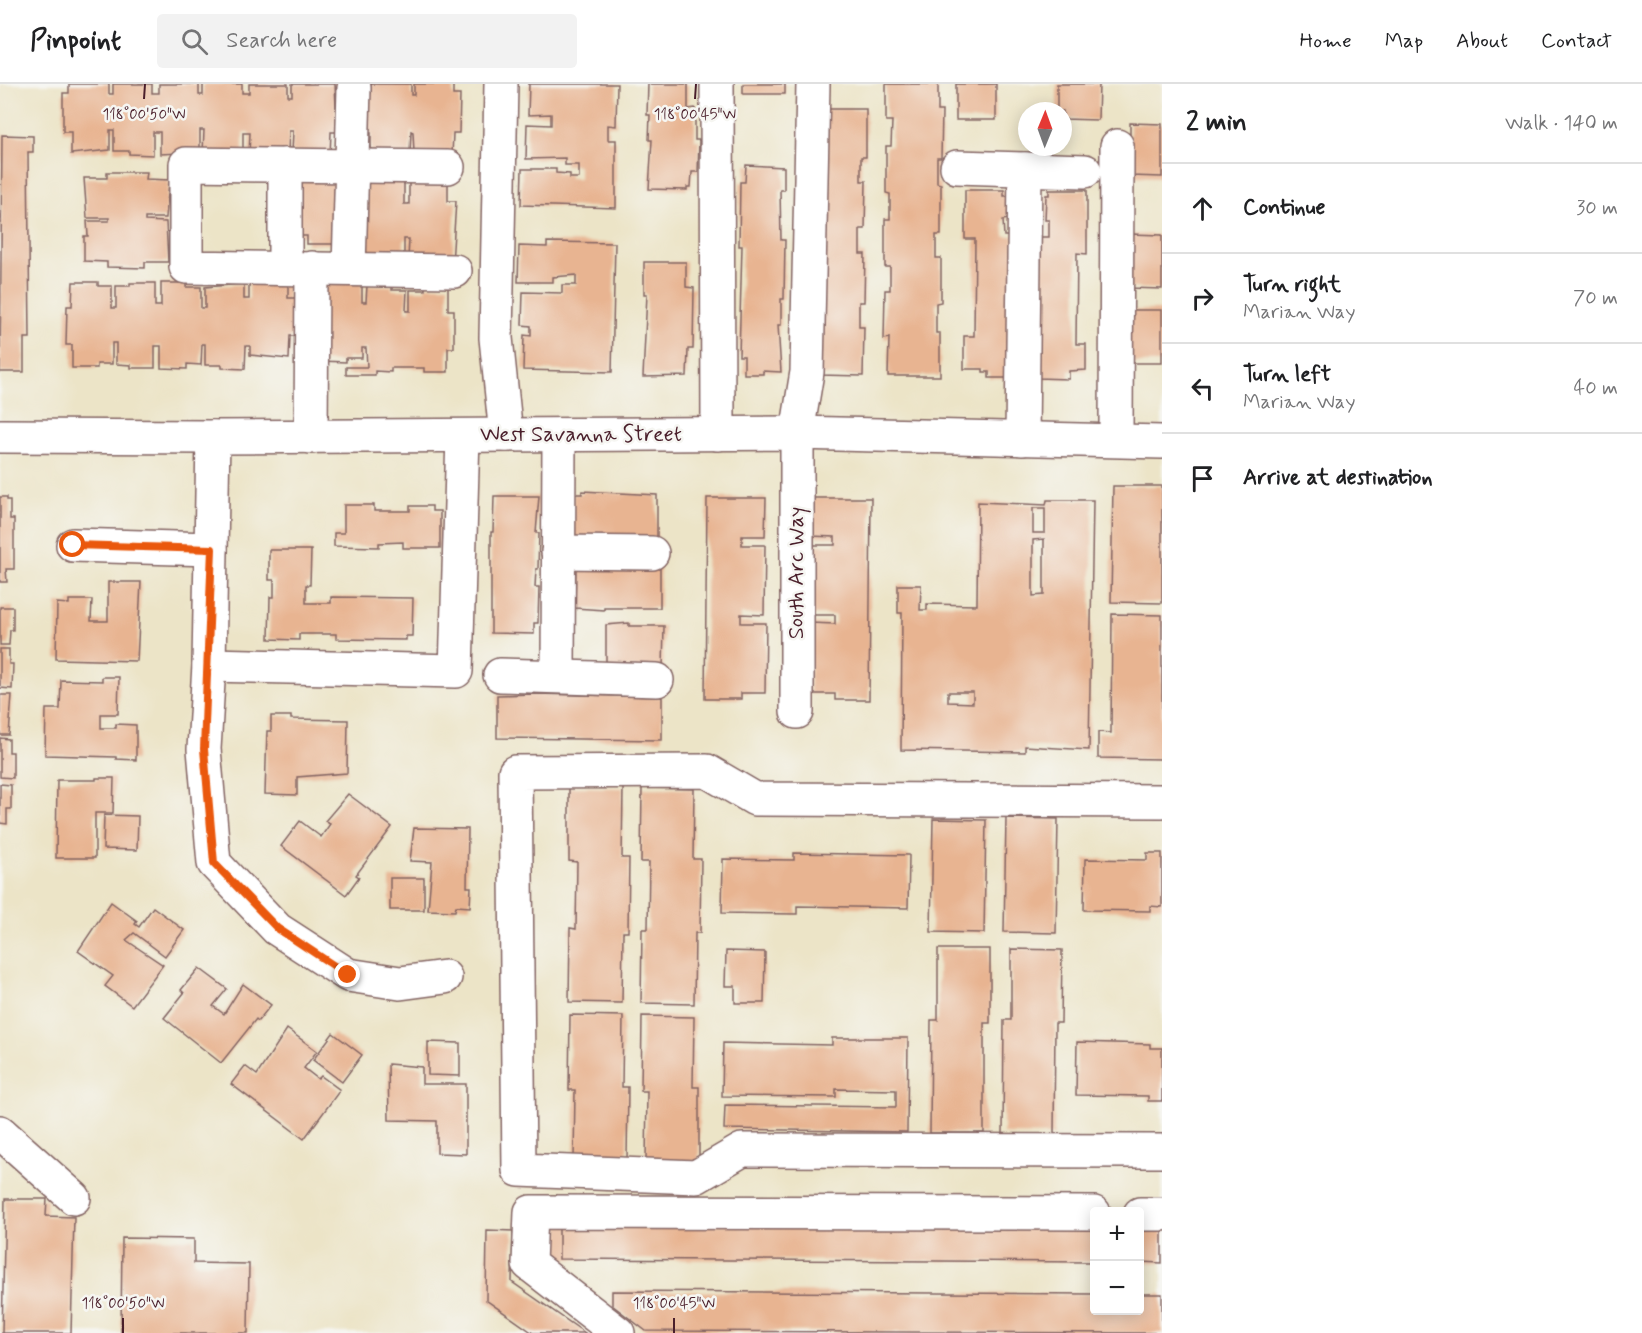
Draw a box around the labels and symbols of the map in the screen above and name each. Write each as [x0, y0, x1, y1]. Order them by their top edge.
north arrow [1018, 102, 1072, 156]
text: 118°00'50"W [102, 105, 186, 125]
text: 118°00'45"W [654, 105, 736, 125]
street label: West Savanna Street [480, 421, 682, 449]
street label: South Arc Way [783, 507, 811, 639]
route start [59, 531, 85, 557]
route end [334, 961, 360, 987]
text: 118°00'50"W [81, 1294, 165, 1314]
text: 118°00'45"W [633, 1294, 715, 1314]

